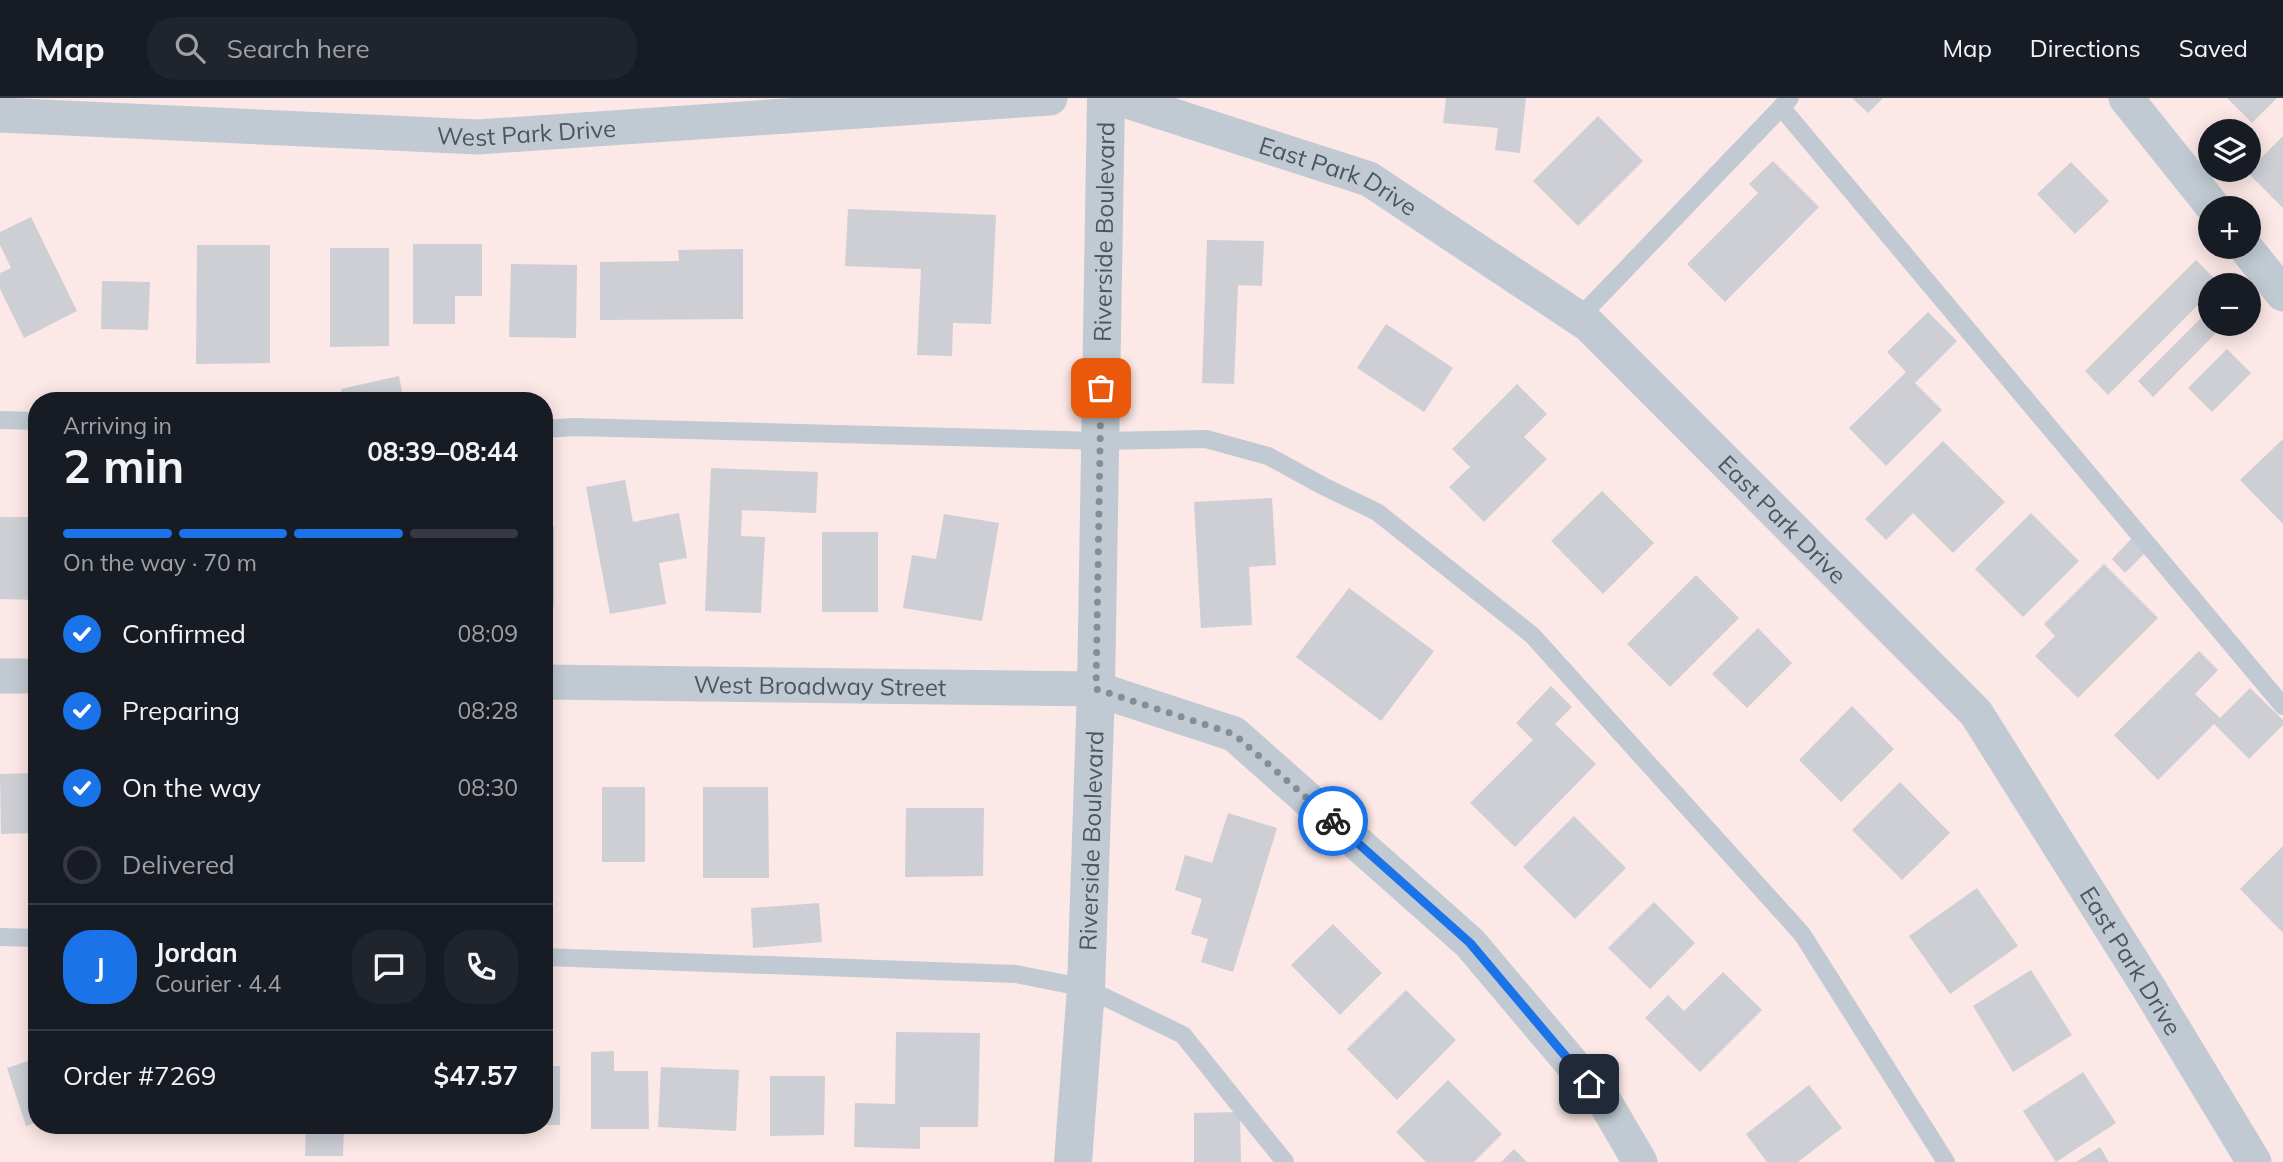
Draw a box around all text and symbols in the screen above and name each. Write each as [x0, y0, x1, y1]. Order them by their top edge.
search box [147, 17, 637, 80]
text: Map [35, 28, 105, 69]
icon: search [171, 29, 209, 67]
text: Search here [227, 32, 370, 65]
text: Map [1942, 33, 1992, 63]
text: Directions [2030, 33, 2141, 63]
text: Saved [2179, 33, 2248, 63]
street label: West Park Drive [436, 113, 617, 152]
map controls [2198, 119, 2261, 336]
button: layers [2198, 119, 2261, 182]
street label: Riverside Boulevard [1087, 121, 1121, 342]
street label: East Park Drive [1255, 130, 1423, 222]
button: + [2198, 196, 2261, 259]
button: − [2198, 273, 2261, 336]
pin [1071, 358, 1131, 418]
icon: bag [1082, 369, 1120, 407]
text: Arriving in [63, 411, 172, 440]
text: 08:39–08:44 [367, 435, 518, 468]
text: 2 min [63, 437, 184, 495]
street label: East Park Drive [1712, 449, 1853, 590]
text: On the way · 70 m [63, 548, 257, 577]
icon: check [63, 615, 101, 653]
text: Confirmed [122, 617, 246, 650]
text: 08:09 [458, 619, 518, 648]
street label: West Broadway Street [694, 669, 946, 702]
icon: check [63, 692, 101, 730]
text: Preparing [122, 694, 240, 727]
text: 08:28 [458, 696, 518, 725]
street label: Riverside Boulevard [1072, 730, 1110, 951]
icon: check [63, 769, 101, 807]
text: On the way [122, 771, 261, 804]
text: 08:30 [458, 773, 518, 802]
courier [1298, 786, 1368, 856]
icon: bike [1314, 802, 1352, 840]
text: Delivered [122, 848, 235, 881]
street label: East Park Drive [2074, 881, 2189, 1040]
button: chat [352, 930, 426, 1004]
button: phone [444, 930, 518, 1004]
text: Jordan [155, 936, 238, 969]
text: J [95, 951, 105, 984]
text: Courier · 4.4 [155, 969, 281, 998]
pin [1559, 1054, 1619, 1114]
text: Order #7269 [63, 1059, 216, 1092]
text: $47.57 [434, 1059, 518, 1092]
icon: home [1570, 1065, 1608, 1103]

